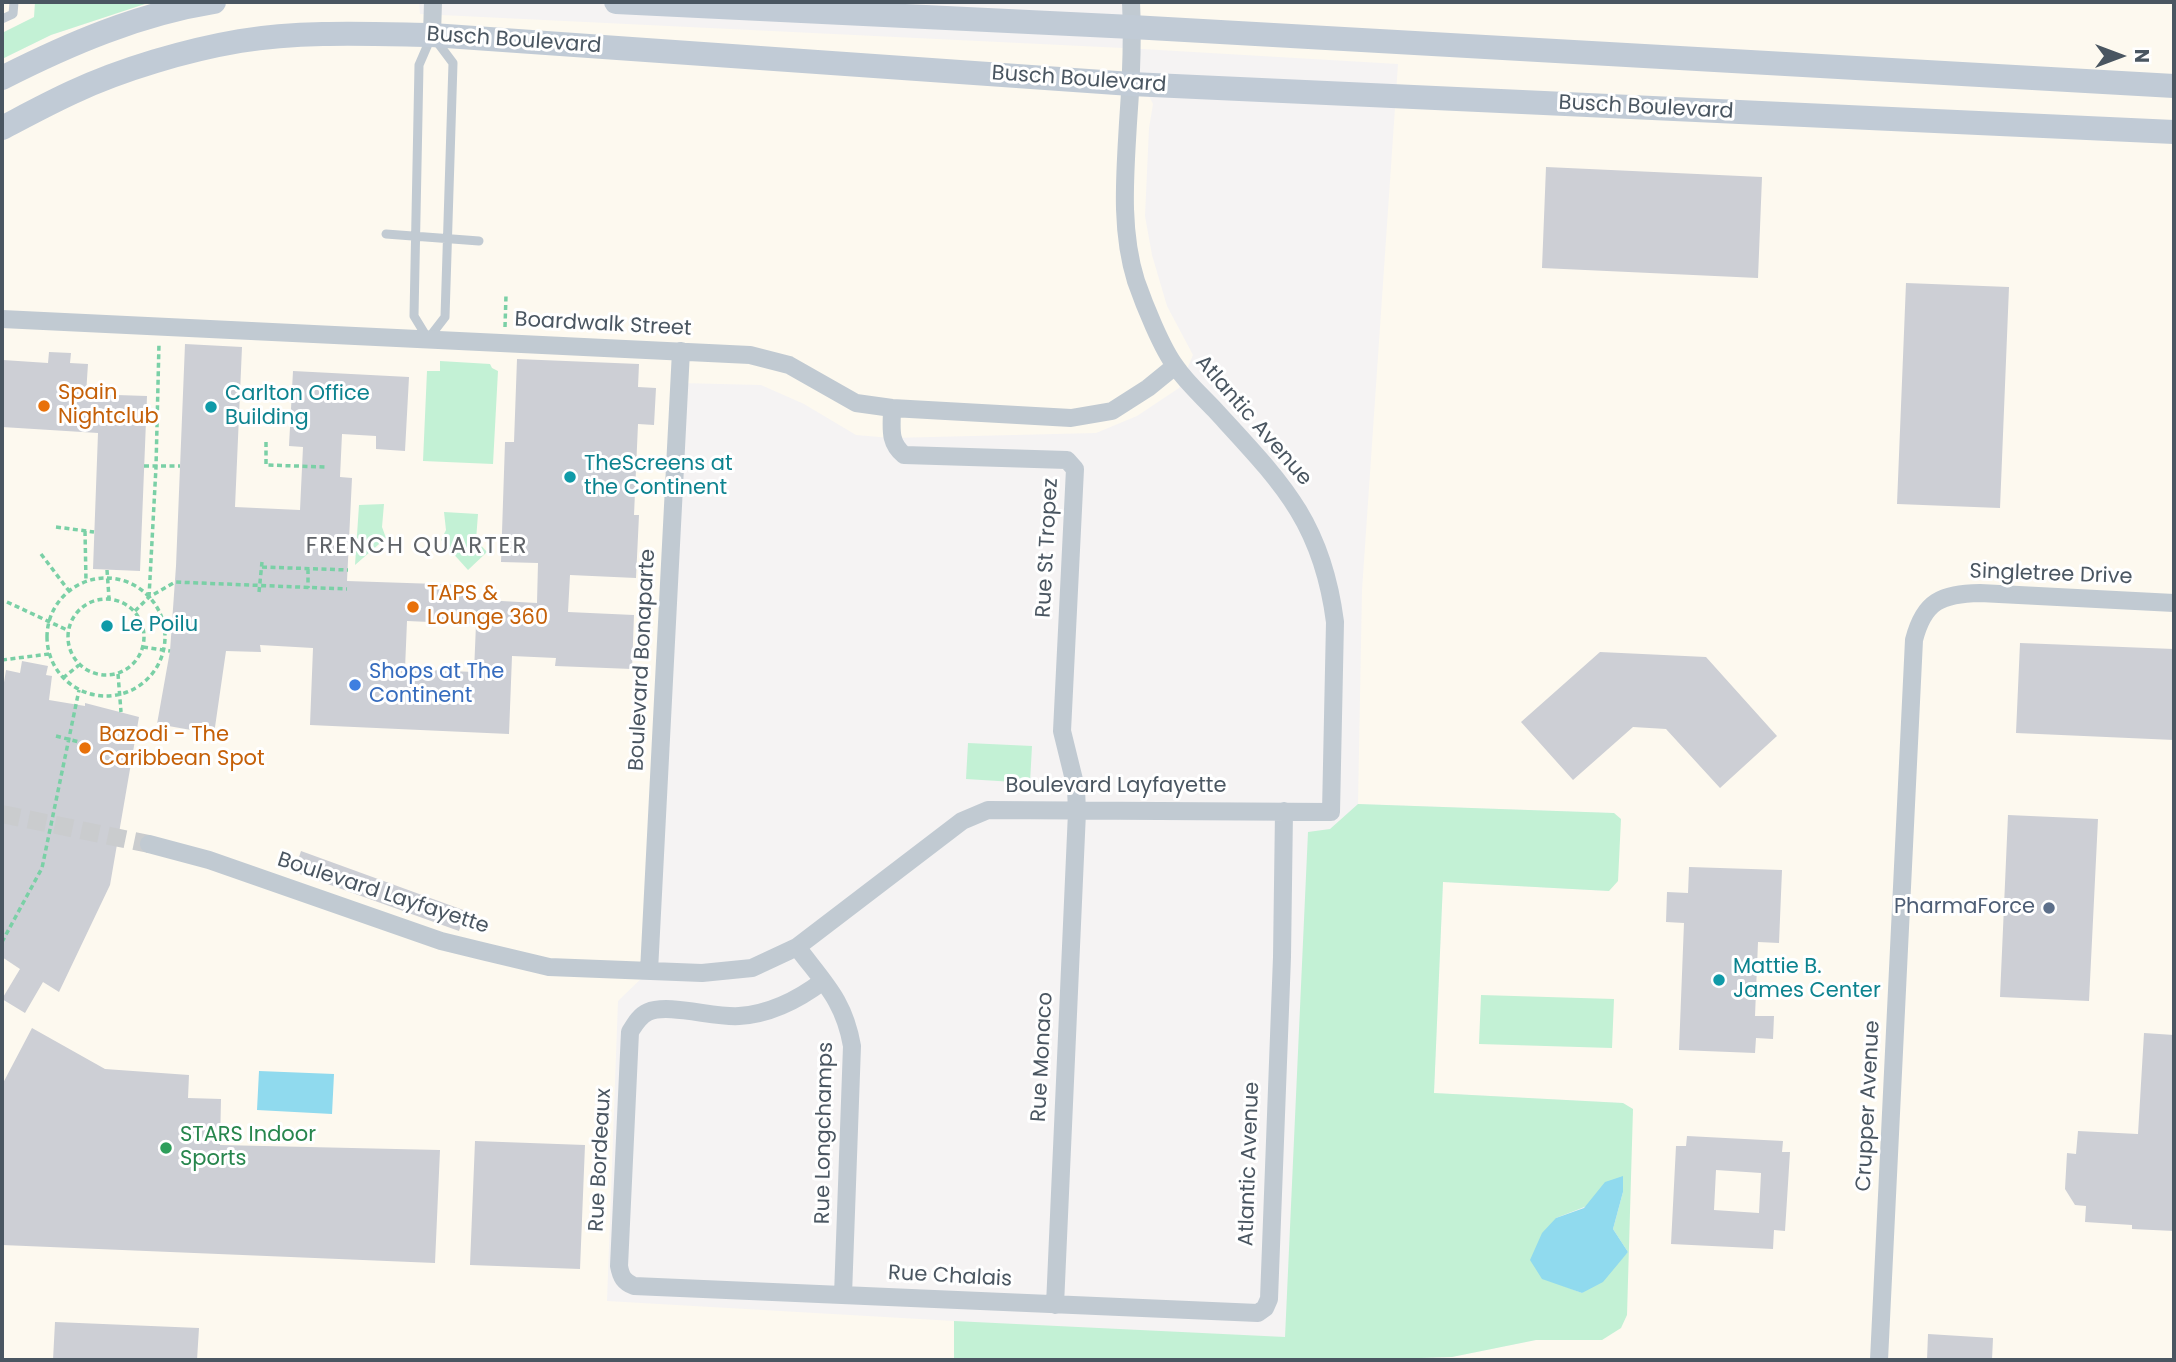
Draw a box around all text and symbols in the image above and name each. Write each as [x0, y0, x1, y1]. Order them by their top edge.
north arrow [2085, 21, 2155, 91]
street label: Busch Boulevard [426, 22, 602, 60]
text: N [2128, 49, 2155, 63]
street label: Busch Boulevard [991, 61, 1167, 99]
street label: Busch Boulevard [1558, 91, 1734, 125]
street label: Boardwalk Street [514, 308, 692, 342]
street label: Atlantic Avenue [1189, 351, 1317, 491]
place label: Spain Nightclub [58, 381, 159, 431]
place label: Carlton Office Building [225, 382, 370, 432]
marker: Spain Nightclub [36, 398, 52, 414]
marker: Carlton Office Building [203, 399, 219, 415]
place label: TheScreens at the Continent [584, 452, 733, 502]
marker: TheScreens at the Continent [562, 469, 578, 485]
street label: Rue St Tropez [1032, 478, 1064, 618]
district label: FRENCH QUARTER [307, 533, 527, 561]
street label: Boulevard Bonaparte [625, 548, 661, 772]
street label: Singletree Drive [1969, 560, 2133, 590]
place label: TAPS & Lounge 360 [427, 582, 548, 632]
marker: TAPS & Lounge 360 [405, 599, 421, 615]
place label: Le Poilu [121, 613, 198, 639]
marker: Le Poilu [99, 618, 115, 634]
place label: Shops at The Continent [369, 660, 504, 710]
marker: Shops at The Continent [347, 677, 363, 693]
place label: Bazodi - The Caribbean Spot [99, 723, 265, 773]
marker: Bazodi - The Caribbean Spot [77, 740, 93, 756]
street label: Boulevard Layfayette [1006, 774, 1226, 800]
street label: Boulevard Layfayette [274, 848, 492, 940]
place label: PharmaForce [1894, 895, 2035, 921]
marker: PharmaForce [2041, 900, 2057, 916]
place label: Mattie B. James Center [1733, 955, 1881, 1005]
marker: Mattie B. James Center [1711, 972, 1727, 988]
street label: Rue Monaco [1027, 991, 1059, 1123]
street label: Crupper Avenue [1852, 1020, 1886, 1192]
street label: Rue Longchamps [811, 1042, 839, 1224]
street label: Atlantic Avenue [1235, 1081, 1265, 1247]
street label: Rue Bordeaux [585, 1087, 617, 1233]
place label: STARS Indoor Sports [180, 1123, 316, 1173]
marker: STARS Indoor Sports [158, 1140, 174, 1156]
street label: Rue Chalais [887, 1261, 1013, 1293]

